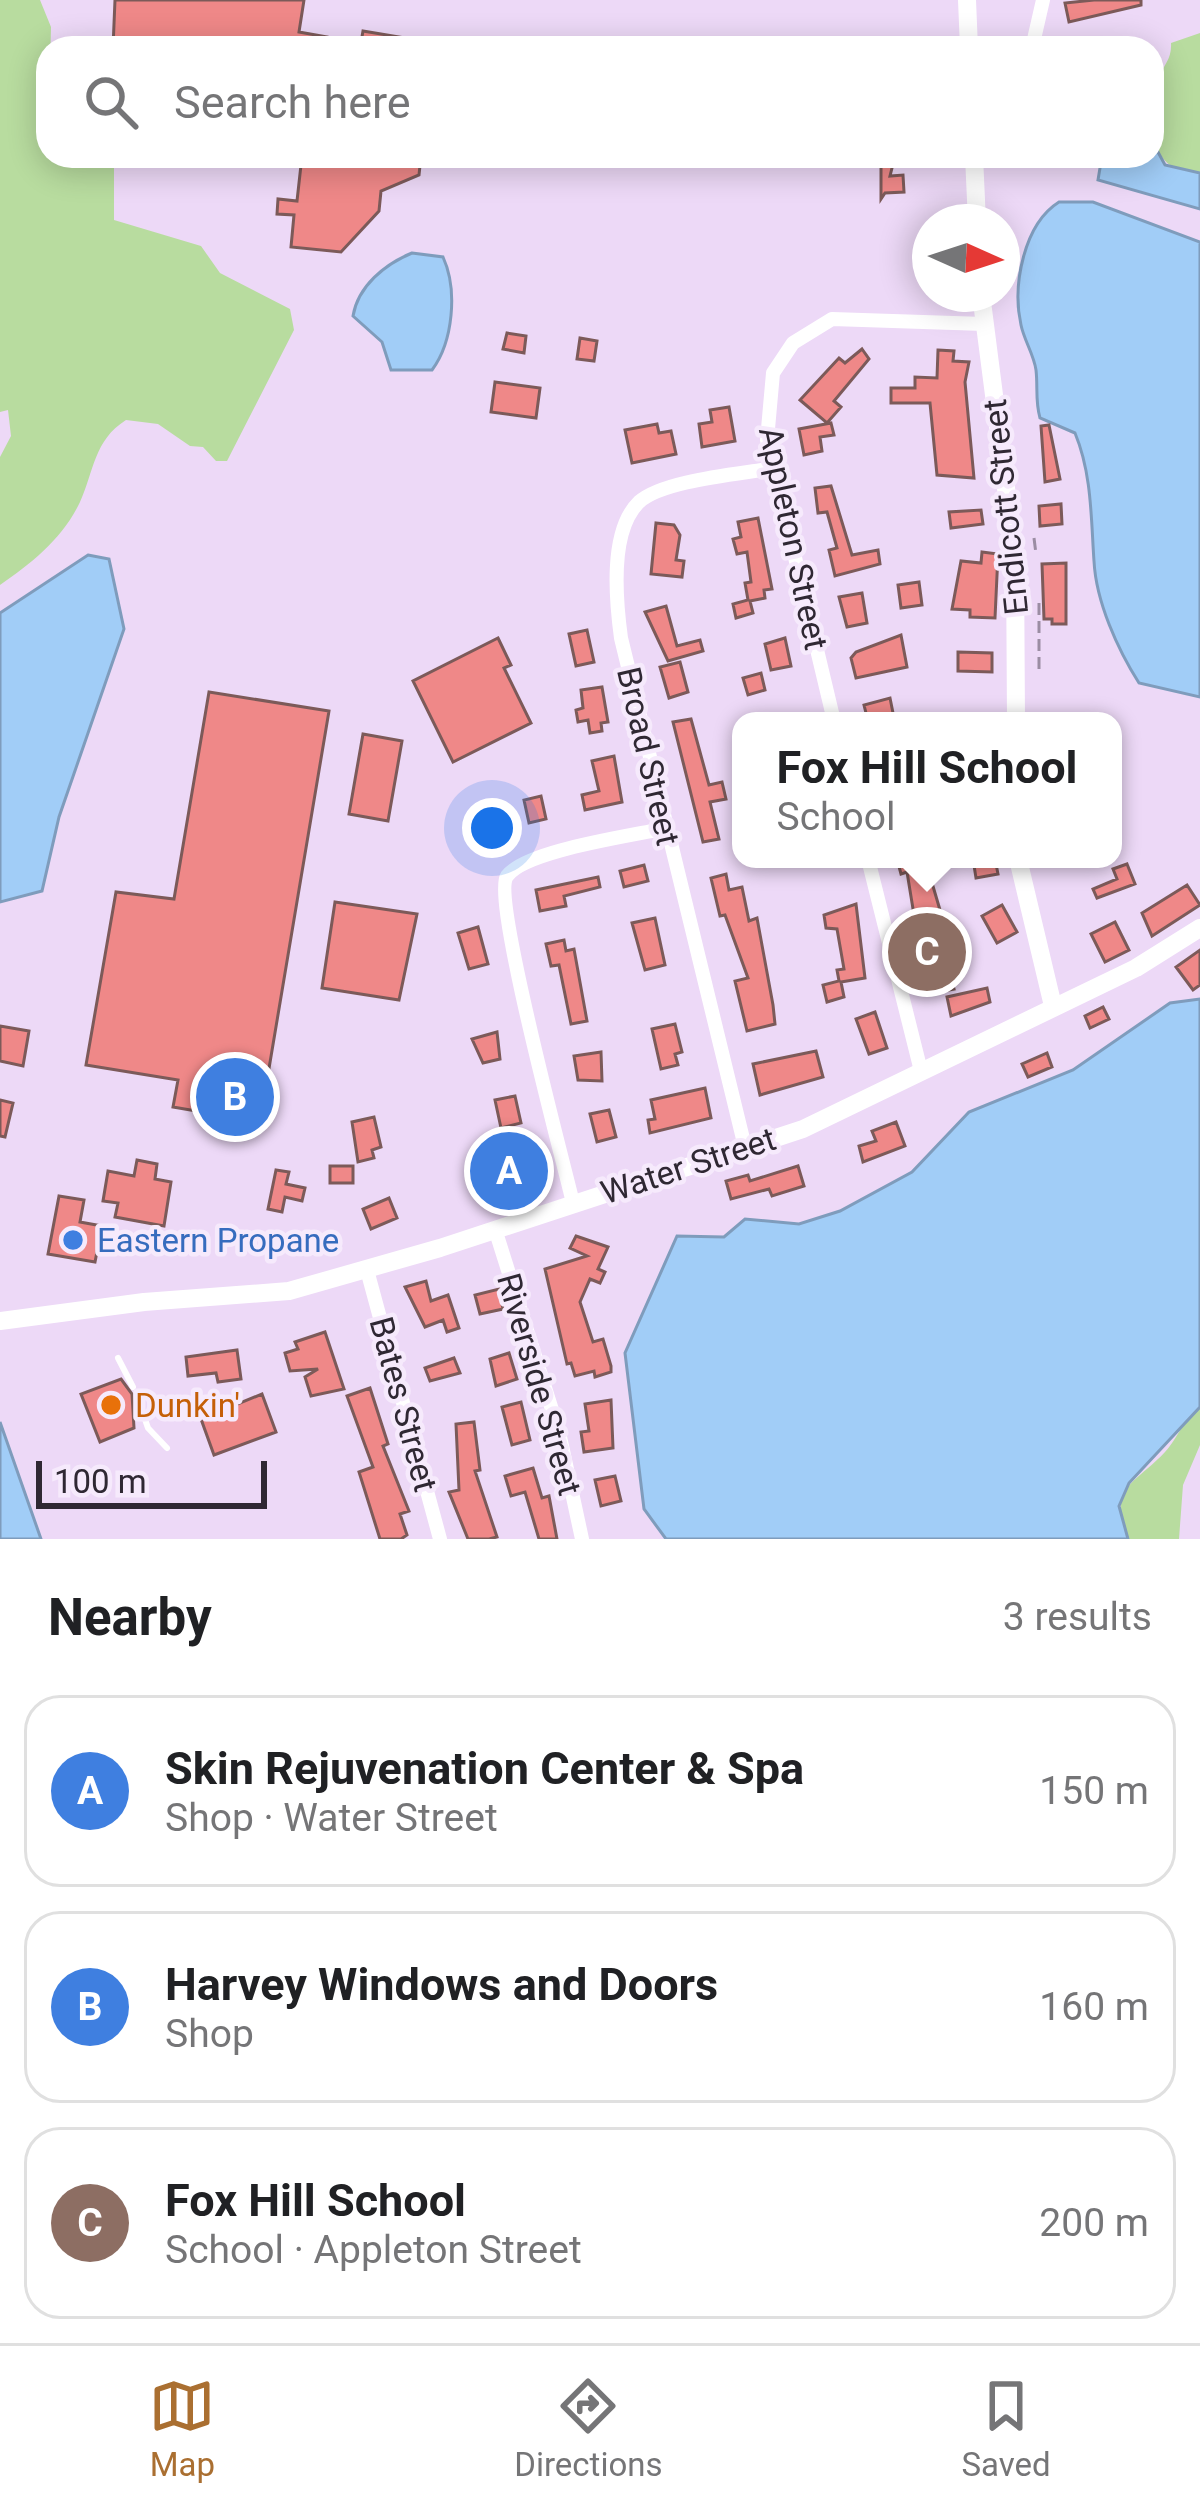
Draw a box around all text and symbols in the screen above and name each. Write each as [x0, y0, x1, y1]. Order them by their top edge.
search box [36, 36, 1164, 168]
icon: search [78, 69, 144, 135]
text: Search here [174, 76, 411, 129]
north arrow [912, 204, 1020, 312]
street label: Endicott Street [975, 397, 1036, 617]
street label: Appleton Street [751, 423, 836, 653]
street label: Broad Street [609, 663, 688, 849]
popup [732, 712, 1122, 868]
text: Fox Hill School [776, 741, 1078, 794]
text: School [776, 794, 896, 840]
your location [462, 798, 522, 858]
pin: C [888, 907, 966, 997]
pin: B [196, 1052, 274, 1142]
street label: Water Street [596, 1119, 780, 1212]
pin: A [470, 1126, 548, 1216]
place label: Eastern Propane [97, 1221, 339, 1260]
marker: Eastern Propane [60, 1227, 86, 1253]
street label: Riverside Street [489, 1269, 590, 1500]
street label: Bates Street [362, 1313, 446, 1496]
place label: Dunkin' [135, 1386, 240, 1425]
marker: Dunkin' [98, 1392, 124, 1418]
scale bar [36, 1455, 267, 1508]
text: 100 m [54, 1462, 147, 1501]
text: Nearby [48, 1588, 212, 1647]
text: 3 results [1003, 1594, 1152, 1640]
text: Skin Rejuvenation Center & Spa [165, 1742, 804, 1795]
text: A [77, 1768, 103, 1814]
text: 150 m [1039, 1768, 1149, 1814]
text: Shop · Water Street [165, 1795, 498, 1841]
text: Harvey Windows and Doors [165, 1958, 718, 2011]
text: B [78, 1984, 102, 2030]
text: 160 m [1039, 1984, 1149, 2030]
text: Shop [165, 2011, 254, 2057]
text: Fox Hill School [165, 2174, 466, 2227]
text: C [77, 2200, 103, 2246]
text: 200 m [1039, 2200, 1149, 2246]
text: School · Appleton Street [165, 2227, 582, 2273]
tab: Map [149, 2373, 215, 2484]
tab: Directions [514, 2373, 663, 2484]
tab: Saved [961, 2373, 1051, 2484]

